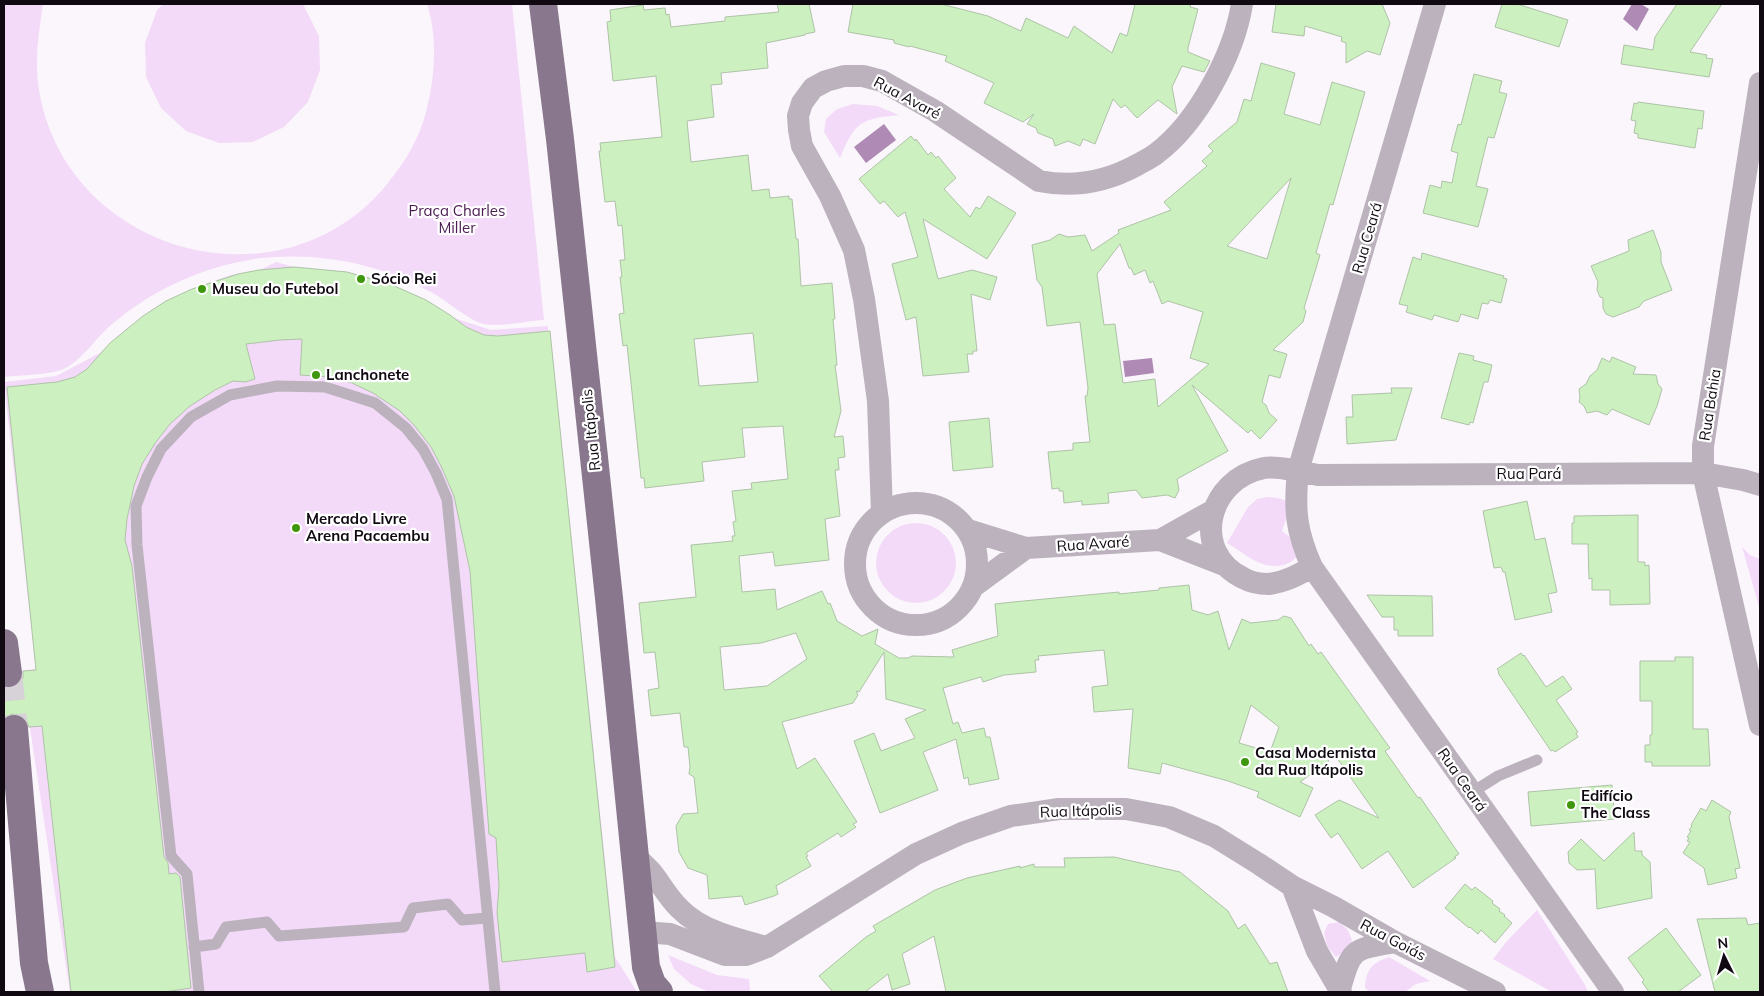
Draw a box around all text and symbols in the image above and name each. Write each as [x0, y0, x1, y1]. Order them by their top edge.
street label: Rua Avaré [871, 72, 944, 123]
street label: Rua Ceará [1347, 200, 1386, 276]
park label: Praça Charles Miller [409, 201, 505, 237]
place label: Sócio Rei [371, 269, 437, 288]
marker: Sócio Rei [355, 273, 367, 285]
place label: Museu do Futebol [212, 279, 338, 298]
marker: Museu do Futebol [196, 283, 208, 295]
place label: Lanchonete [326, 365, 409, 384]
street label: Rua Bahia [1694, 368, 1725, 442]
marker: Lanchonete [310, 369, 322, 381]
street label: Rua Itápolis [577, 388, 604, 472]
street label: Rua Pará [1497, 464, 1561, 483]
place label: Mercado Livre Arena Pacaembu [306, 509, 429, 545]
marker: Mercado Livre Arena Pacaembu [290, 522, 302, 534]
street label: Rua Avaré [1056, 531, 1130, 556]
place label: Casa Modernista da Rua Itápolis [1255, 743, 1376, 779]
street label: Rua Ceará [1434, 744, 1491, 815]
marker: Casa Modernista da Rua Itápolis [1239, 756, 1251, 768]
place label: Edifício The Class [1581, 786, 1650, 822]
marker: Edifício The Class [1565, 799, 1577, 811]
street label: Rua Itápolis [1040, 800, 1122, 821]
street label: Rua Goiás [1357, 914, 1429, 965]
north arrow [1699, 931, 1749, 981]
text: N [1717, 934, 1729, 952]

